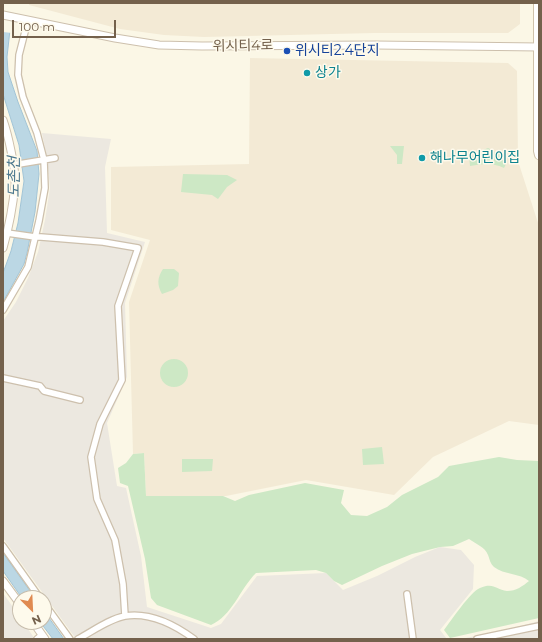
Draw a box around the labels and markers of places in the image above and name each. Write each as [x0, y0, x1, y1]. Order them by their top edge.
place label: 위시티2.4단지 [295, 43, 380, 59]
marker: 위시티2.4단지 [282, 46, 292, 56]
place label: 상가 [315, 65, 341, 81]
marker: 상가 [302, 68, 312, 78]
place label: 해나무어린이집 [430, 150, 520, 166]
marker: 해나무어린이집 [417, 153, 427, 163]

